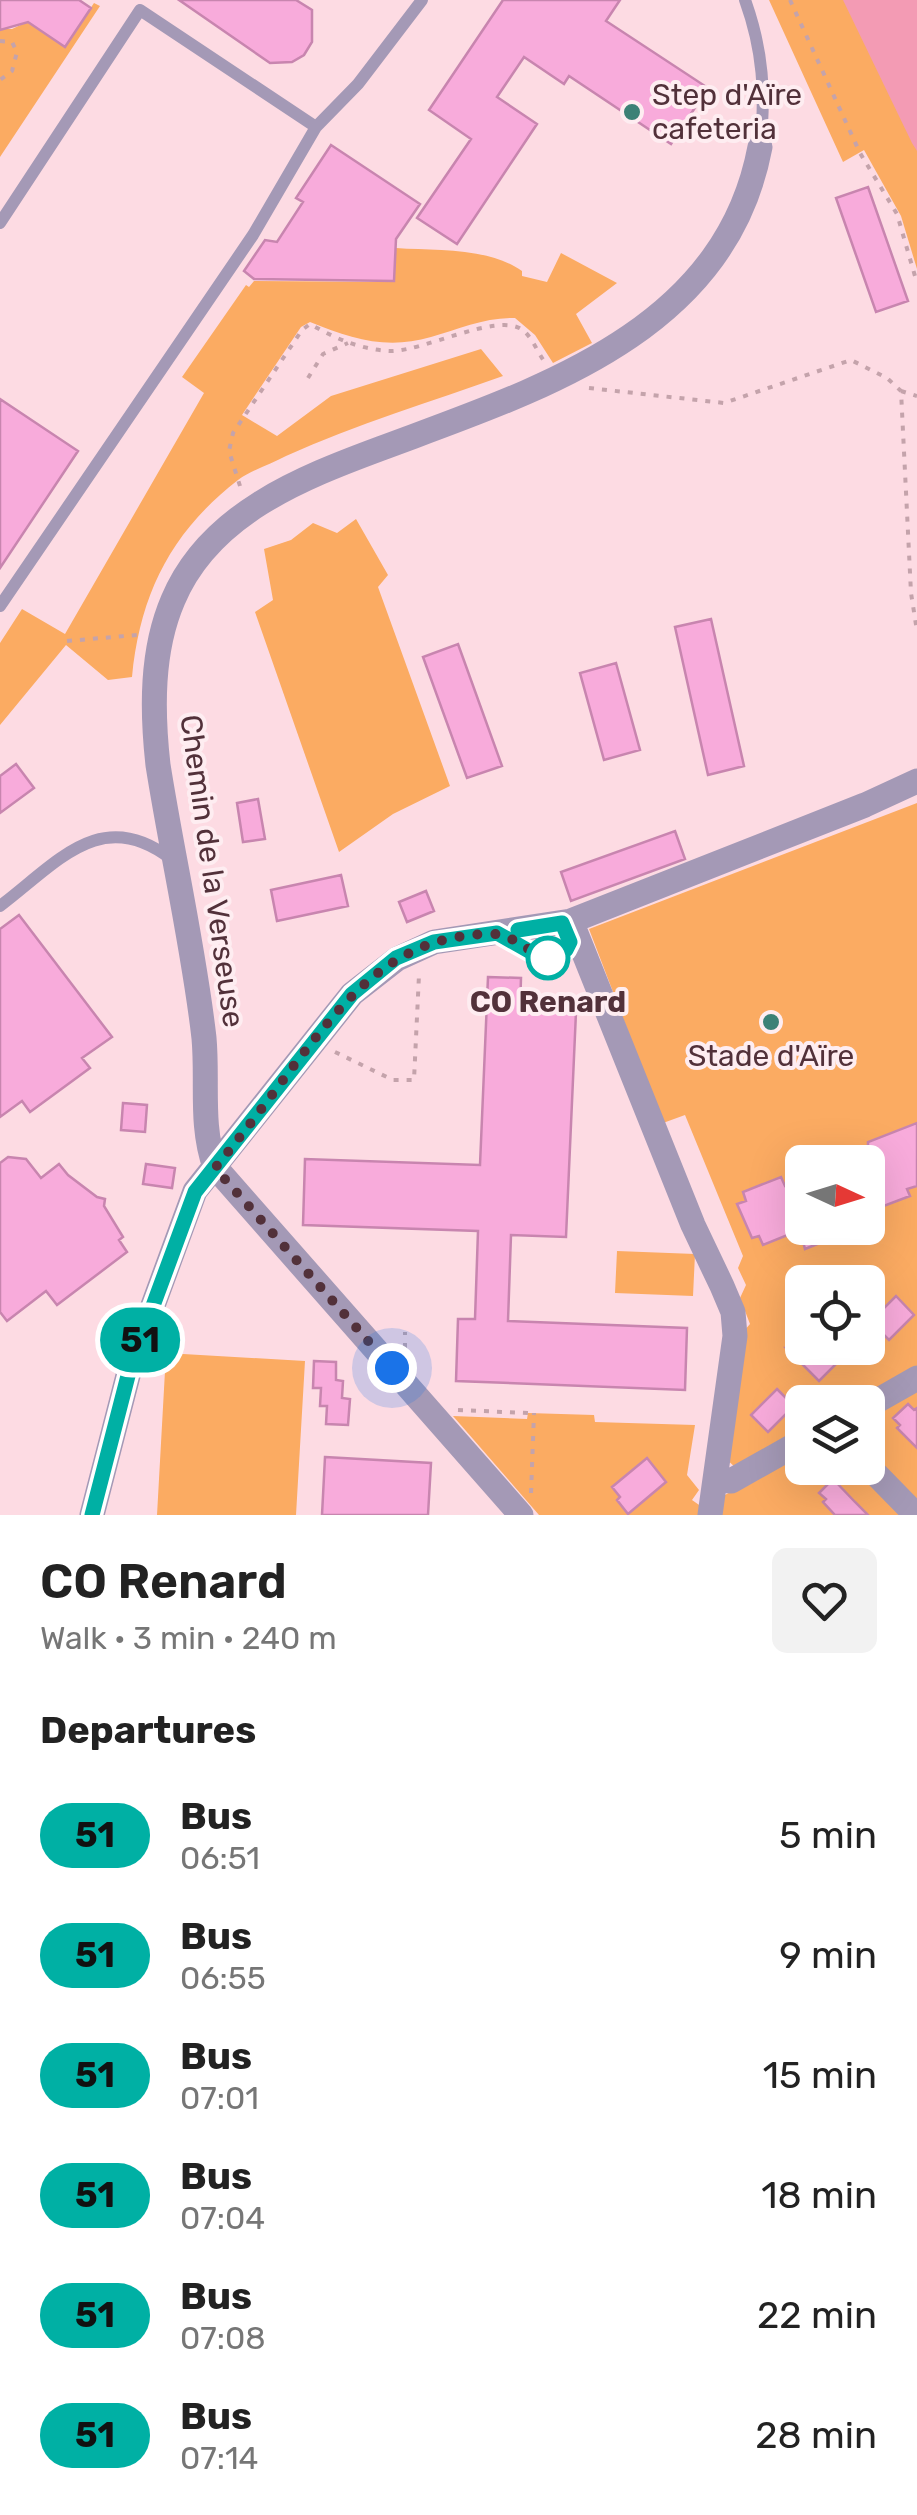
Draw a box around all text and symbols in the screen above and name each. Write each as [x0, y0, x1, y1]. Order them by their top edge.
place label: Step d'Aïre cafeteria [652, 77, 802, 147]
marker: Step d'Aïre cafeteria [621, 101, 643, 123]
street label: Chemin de la Verseuse [172, 712, 252, 1030]
marker: CO Renard [527, 937, 569, 979]
place label: CO Renard [470, 984, 626, 1020]
marker: Stade d'Aïre [760, 1011, 782, 1033]
place label: Stade d'Aïre [688, 1038, 854, 1074]
north arrow [785, 1145, 885, 1245]
map controls [785, 1145, 885, 1485]
button: locate [785, 1265, 885, 1365]
line badge: 51 [95, 1308, 185, 1372]
text: 51 [120, 1319, 160, 1361]
your location [367, 1343, 417, 1393]
button: layers [785, 1385, 885, 1485]
button: heart [772, 1548, 877, 1653]
text: CO Renard [40, 1553, 287, 1610]
text: Walk · 3 min · 240 m [40, 1619, 337, 1657]
text: Departures [40, 1707, 256, 1753]
text: Bus [180, 1793, 252, 1839]
text: 5 min [779, 1812, 877, 1858]
text: 51 [75, 1814, 115, 1856]
text: 06:51 [180, 1839, 260, 1877]
text: Bus [180, 1913, 252, 1959]
text: 9 min [779, 1932, 877, 1978]
text: 51 [75, 1934, 115, 1976]
text: 06:55 [180, 1959, 266, 1997]
text: Bus [180, 2033, 252, 2079]
text: 15 min [763, 2052, 877, 2098]
text: 51 [75, 2054, 115, 2096]
text: 07:01 [180, 2079, 259, 2117]
text: Bus [180, 2153, 252, 2199]
text: 18 min [761, 2172, 877, 2218]
text: 51 [75, 2174, 115, 2216]
text: 07:04 [180, 2199, 265, 2237]
text: Bus [180, 2273, 252, 2319]
text: 22 min [757, 2292, 877, 2338]
text: 51 [75, 2294, 115, 2336]
text: 07:08 [180, 2319, 266, 2357]
text: Bus [180, 2393, 252, 2439]
text: 28 min [755, 2412, 877, 2458]
text: 51 [75, 2414, 115, 2456]
text: 07:14 [180, 2439, 259, 2477]

